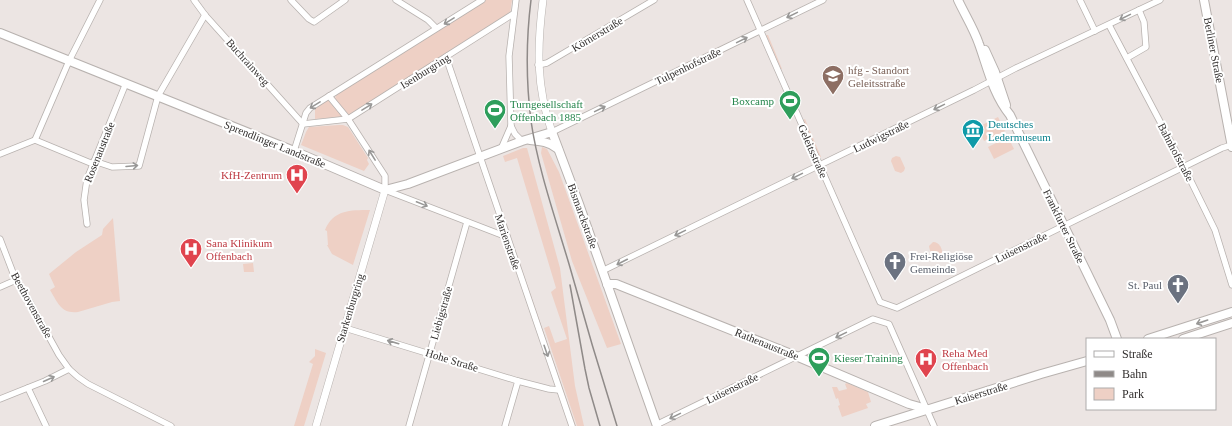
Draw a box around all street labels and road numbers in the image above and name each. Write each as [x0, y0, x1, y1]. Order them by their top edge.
street label: Körnerstraße [569, 14, 625, 54]
street label: Berliner Straße [1202, 16, 1226, 84]
street label: Buchrainweg [224, 36, 272, 88]
street label: Tulpenhofstraße [653, 45, 723, 87]
street label: Isenburgring [398, 51, 452, 91]
street label: Ludwigstraße [851, 117, 911, 155]
street label: Sprendlinger Landstraße [222, 118, 328, 170]
street label: Rosenaustraße [81, 120, 117, 184]
street label: Bahnhofstraße [1156, 121, 1196, 183]
street label: Geleitsstraße [796, 122, 830, 180]
street label: Bismarckstraße [566, 182, 600, 250]
street label: Frankfurter Straße [1041, 187, 1087, 265]
street label: Marienstraße [493, 213, 523, 271]
street label: Luisenstraße [993, 229, 1049, 265]
street label: Beethovenstraße [9, 270, 55, 340]
street label: Starkenburgring [334, 272, 366, 344]
street label: Liebigstraße [428, 285, 454, 341]
street label: Rathenaustraße [733, 326, 801, 362]
street label: Hohe Straße [424, 346, 480, 374]
street label: Luisenstraße [704, 370, 760, 406]
street label: Kaiserstraße [953, 379, 1009, 407]

